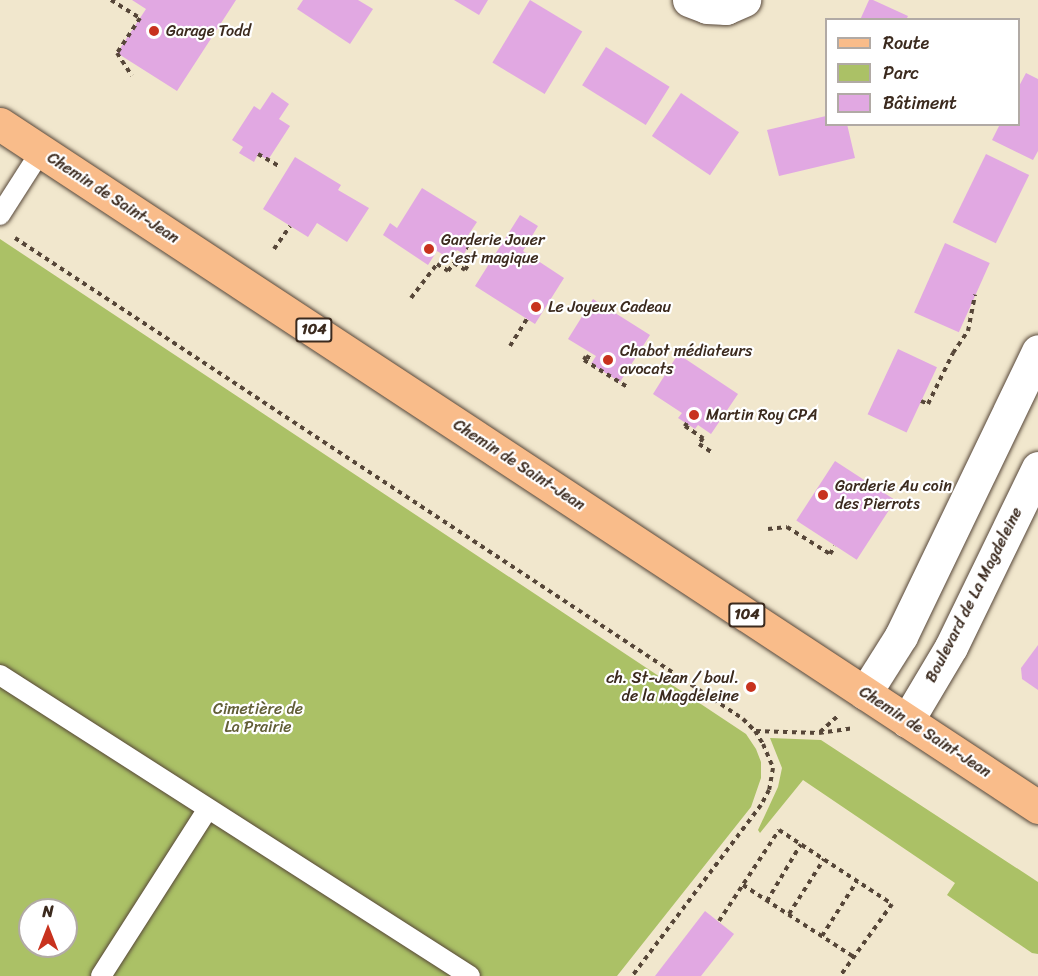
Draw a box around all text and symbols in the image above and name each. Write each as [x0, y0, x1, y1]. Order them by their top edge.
legend [825, 18, 1020, 126]
place label: Garage Todd [166, 21, 251, 41]
marker: Garage Todd [147, 24, 161, 38]
text: Route [883, 27, 929, 59]
text: Parc [883, 57, 919, 89]
text: Bâtiment [883, 87, 957, 119]
street label: Chemin de Saint-Jean [43, 148, 183, 248]
place label: Garderie Jouer c'est magique [441, 230, 544, 268]
marker: Garderie Jouer c'est magique [422, 242, 436, 256]
place label: Le Joyeux Cadeau [548, 297, 672, 317]
marker: Le Joyeux Cadeau [529, 300, 543, 314]
road number: 104 [294, 318, 334, 342]
place label: Chabot médiateurs avocats [620, 341, 752, 379]
marker: Chabot médiateurs avocats [601, 353, 615, 367]
place label: Martin Roy CPA [706, 405, 818, 425]
marker: Martin Roy CPA [687, 408, 701, 422]
street label: Chemin de Saint-Jean [449, 415, 589, 515]
place label: Garderie Au coin des Pierrots [835, 476, 952, 514]
marker: Garderie Au coin des Pierrots [816, 488, 830, 502]
street label: Boulevard de La Magdeleine [922, 504, 1026, 686]
road number: 104 [728, 603, 766, 627]
place label: ch. St-Jean / boul. de la Magdeleine [606, 668, 739, 706]
marker: ch. St-Jean / boul. de la Magdeleine [744, 680, 758, 694]
street label: Chemin de Saint-Jean [855, 682, 995, 782]
park label: Cimetière de La Prairie [213, 699, 303, 737]
text: N [42, 897, 54, 926]
north arrow [18, 898, 78, 958]

